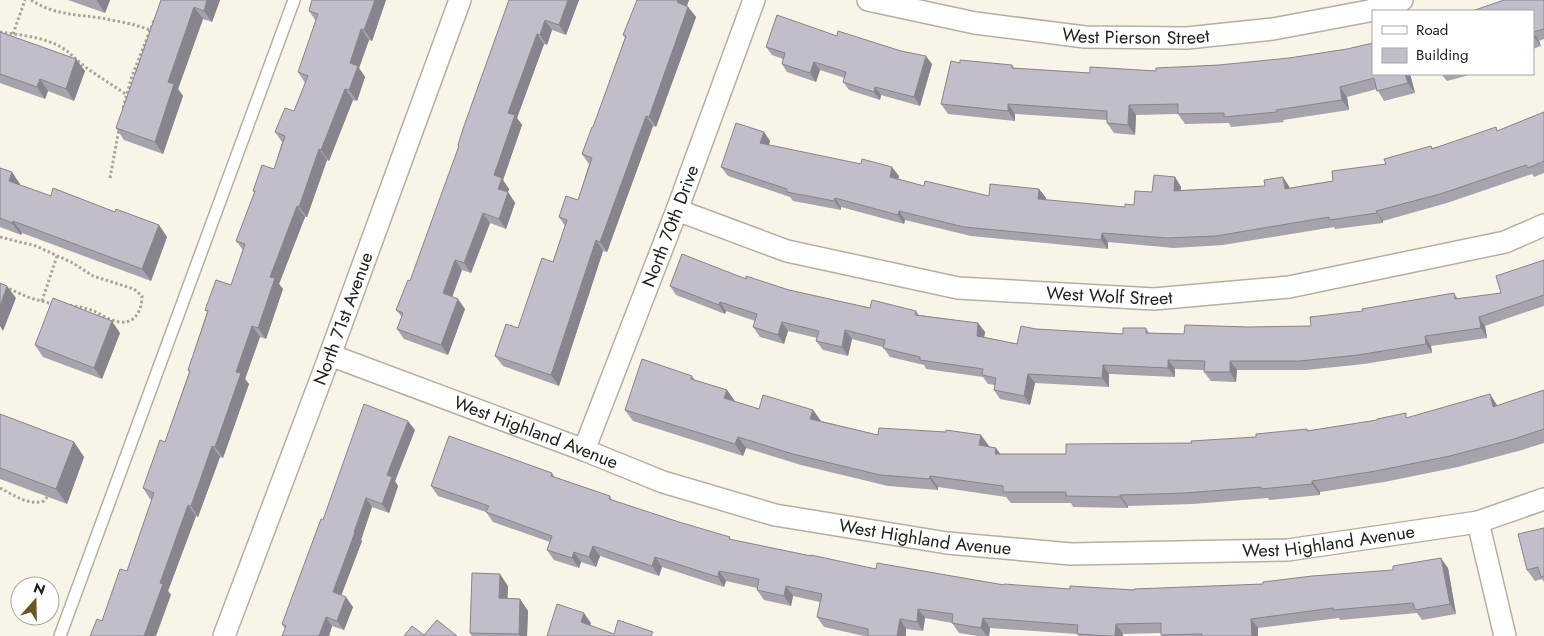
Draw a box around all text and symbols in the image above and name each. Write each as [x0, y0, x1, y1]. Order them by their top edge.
legend [1372, 10, 1534, 75]
text: Road [1416, 19, 1448, 41]
street label: West Pierson Street [1060, 21, 1211, 51]
text: Building [1416, 44, 1468, 66]
street label: North 70th Drive [635, 161, 705, 291]
street label: North 71st Avenue [307, 249, 380, 389]
street label: West Wolf Street [1045, 280, 1174, 312]
street label: West Highland Avenue [450, 389, 622, 475]
street label: West Highland Avenue [837, 513, 1012, 562]
street label: West Highland Avenue [1242, 518, 1417, 564]
north arrow [10, 576, 60, 626]
text: N [31, 577, 48, 600]

